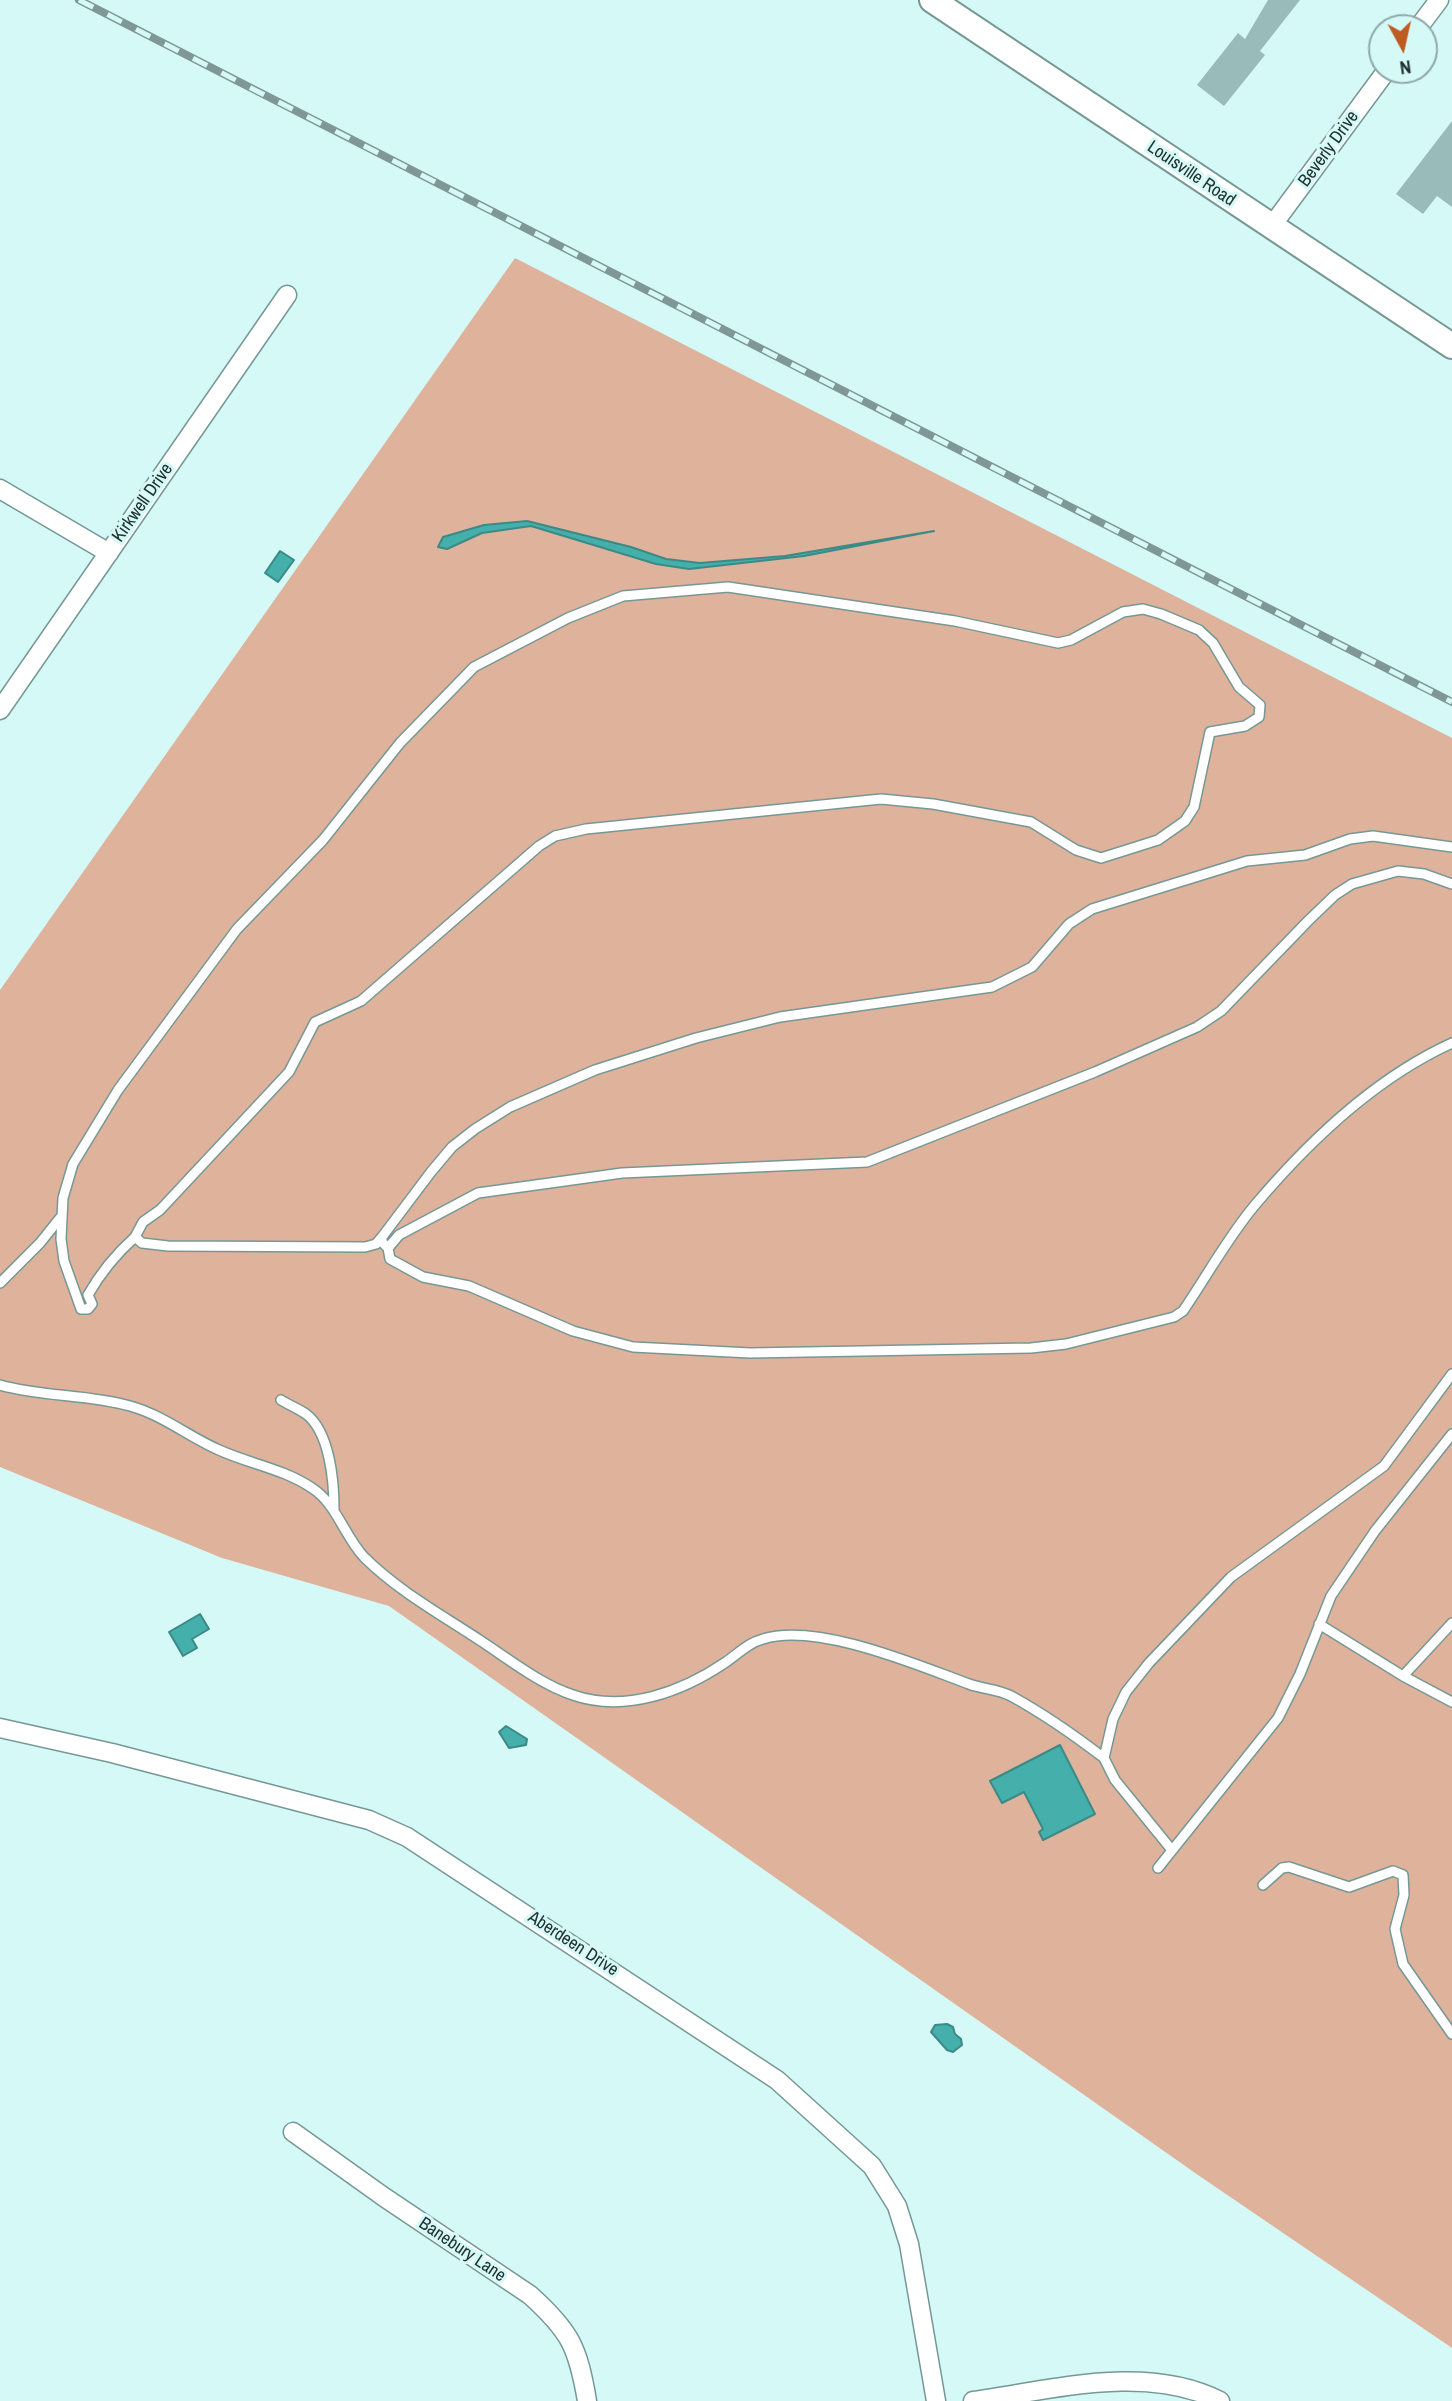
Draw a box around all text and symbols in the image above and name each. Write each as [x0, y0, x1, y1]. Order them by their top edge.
north arrow [1368, 14, 1438, 84]
text: N [1398, 54, 1413, 81]
street label: Beverly Drive [1294, 107, 1364, 191]
street label: Louisville Road [1143, 137, 1239, 211]
street label: Kirkwell Drive [108, 460, 178, 546]
street label: Aberdeen Drive [524, 1907, 622, 1981]
street label: Banebury Lane [414, 2213, 510, 2287]

